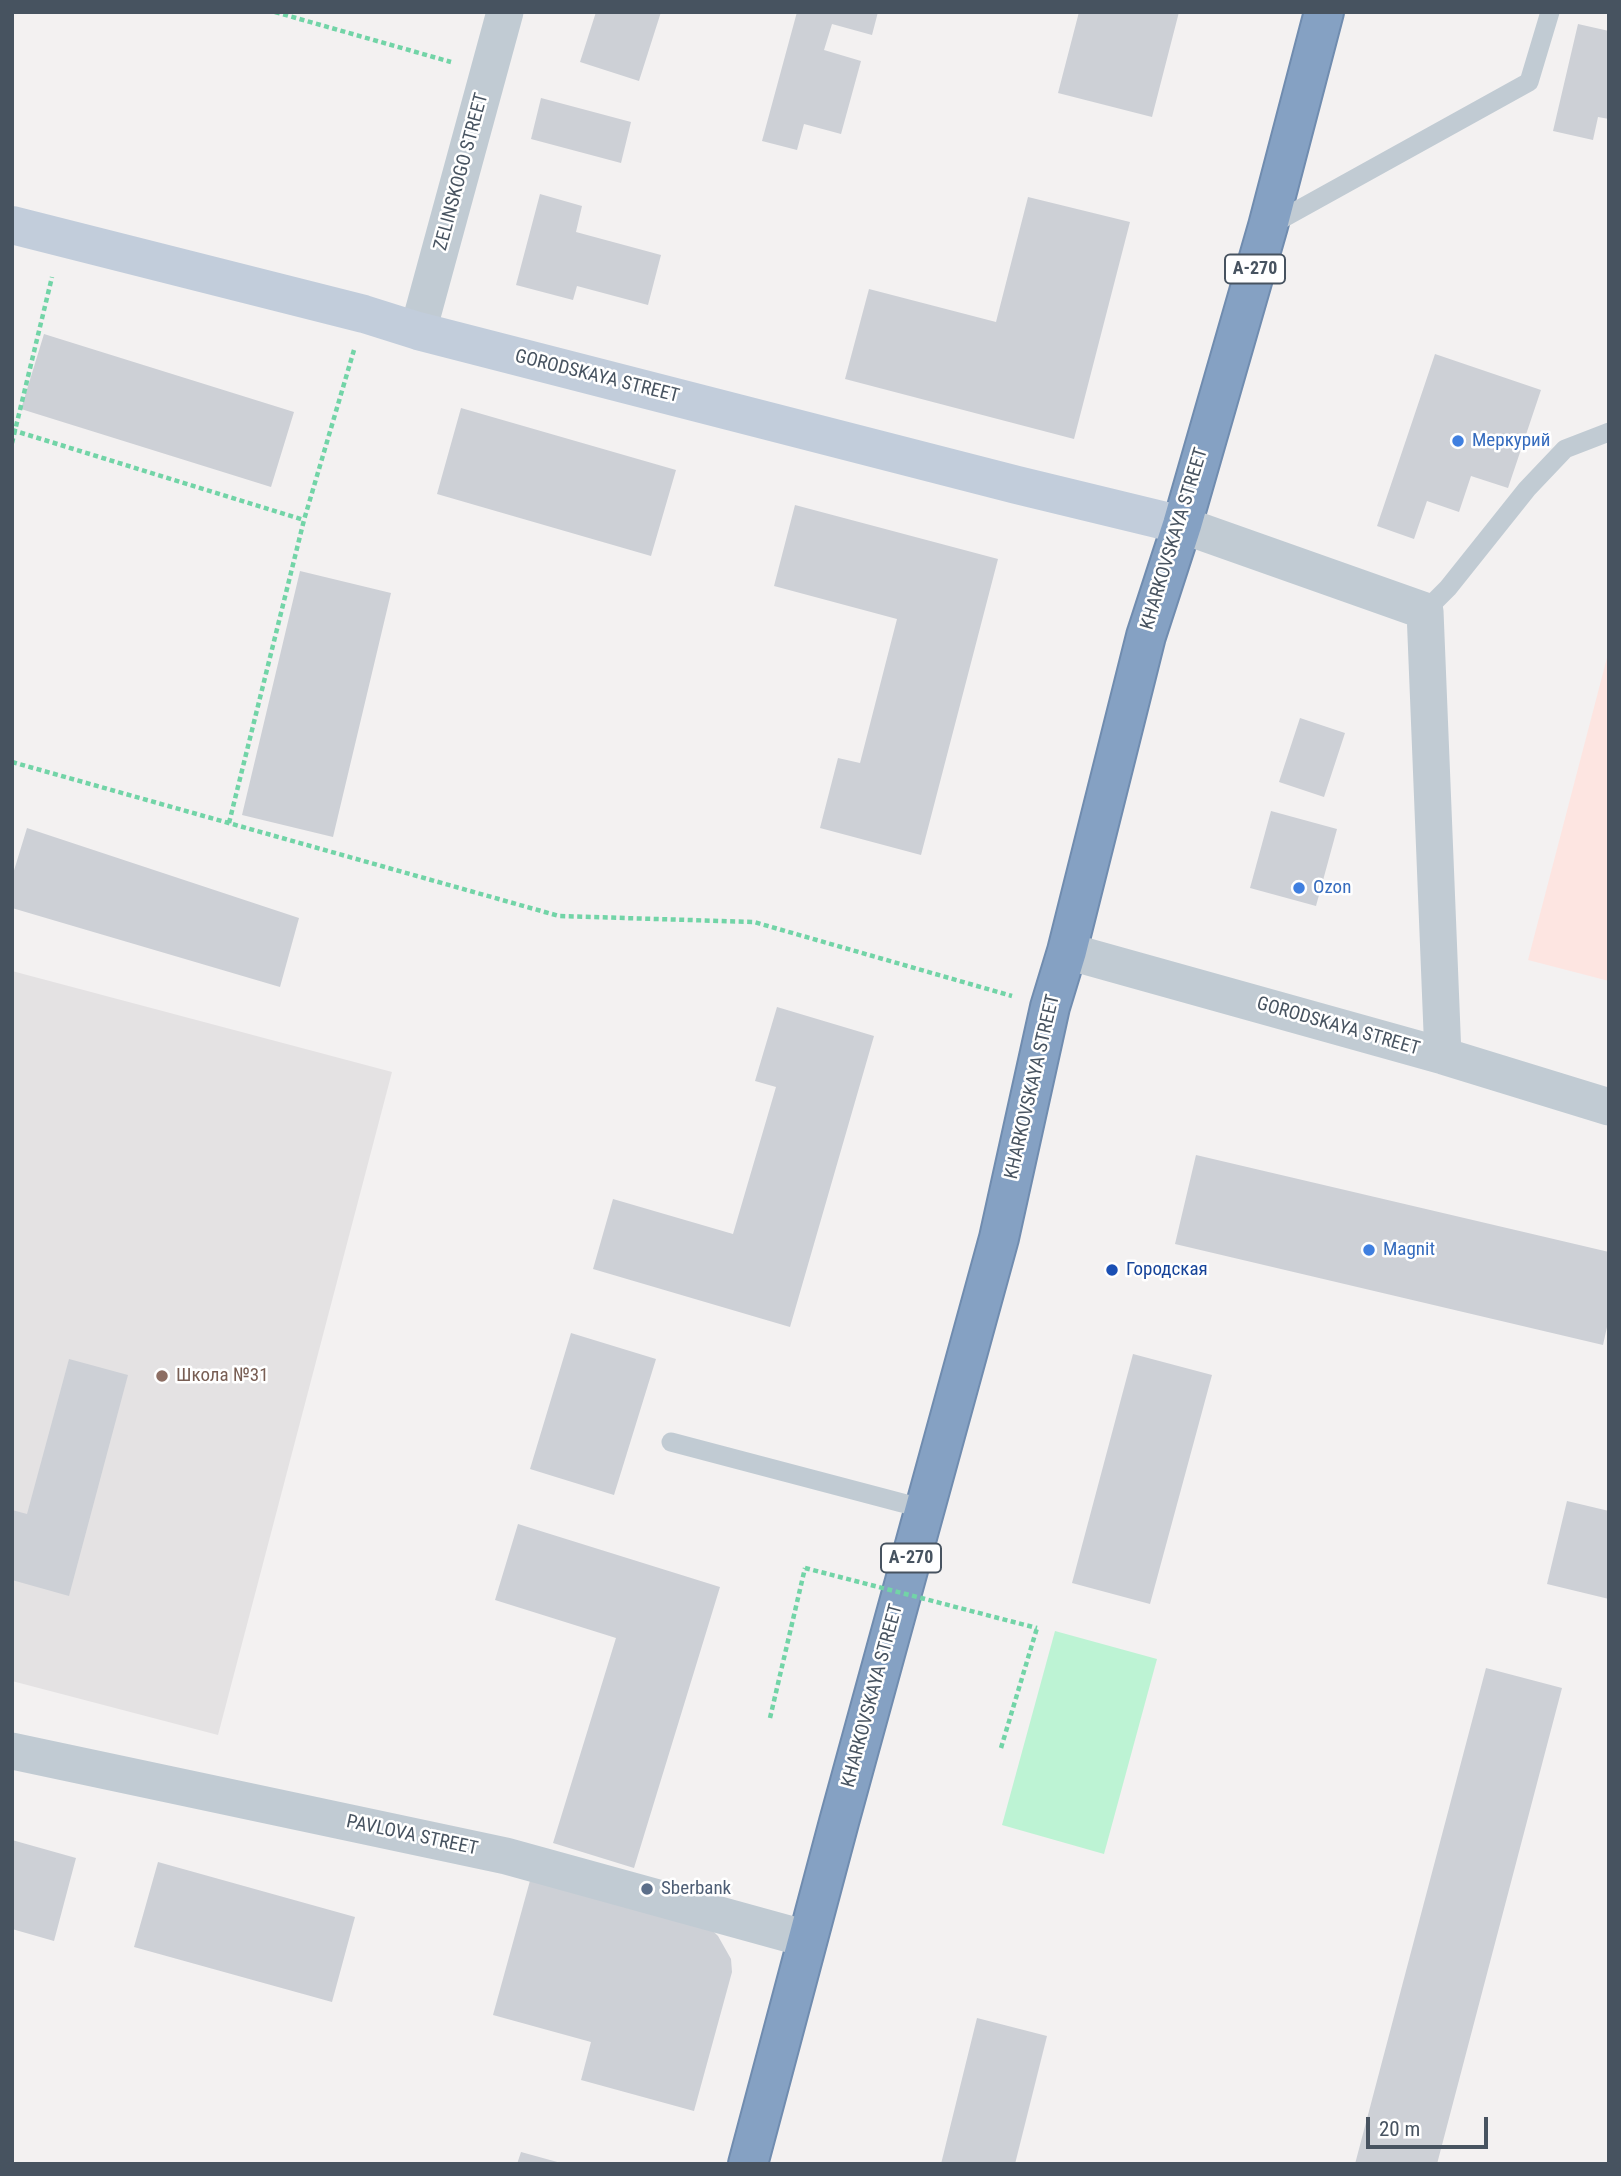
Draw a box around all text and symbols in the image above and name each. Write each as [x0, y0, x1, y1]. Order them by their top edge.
street label: ZELINSKOGO STREET [430, 91, 494, 253]
road number: А-270 [1225, 255, 1285, 284]
street label: GORODSKAYA STREET [512, 346, 682, 408]
place label: Меркурий [1472, 430, 1550, 452]
marker: Меркурий [1450, 433, 1466, 449]
street label: KHARKOVSKAYA STREET [1136, 445, 1214, 633]
place label: Ozon [1313, 877, 1351, 899]
marker: Ozon [1291, 880, 1307, 896]
street label: KHARKOVSKAYA STREET [1001, 992, 1065, 1182]
street label: GORODSKAYA STREET [1254, 993, 1422, 1061]
place label: Magnit [1383, 1239, 1435, 1261]
marker: Magnit [1361, 1242, 1377, 1258]
place label: Городская [1126, 1259, 1208, 1281]
marker: Городская [1104, 1262, 1120, 1278]
place label: Школа №31 [176, 1365, 269, 1387]
marker: Школа №31 [154, 1368, 170, 1384]
road number: А-270 [881, 1544, 941, 1573]
street label: KHARKOVSKAYA STREET [838, 1602, 908, 1790]
street label: PAVLOVA STREET [344, 1811, 480, 1861]
place label: Sberbank [661, 1878, 731, 1900]
marker: Sberbank [639, 1881, 655, 1897]
scale bar [1369, 2102, 1492, 2146]
text: 20 m [1379, 2117, 1420, 2141]

